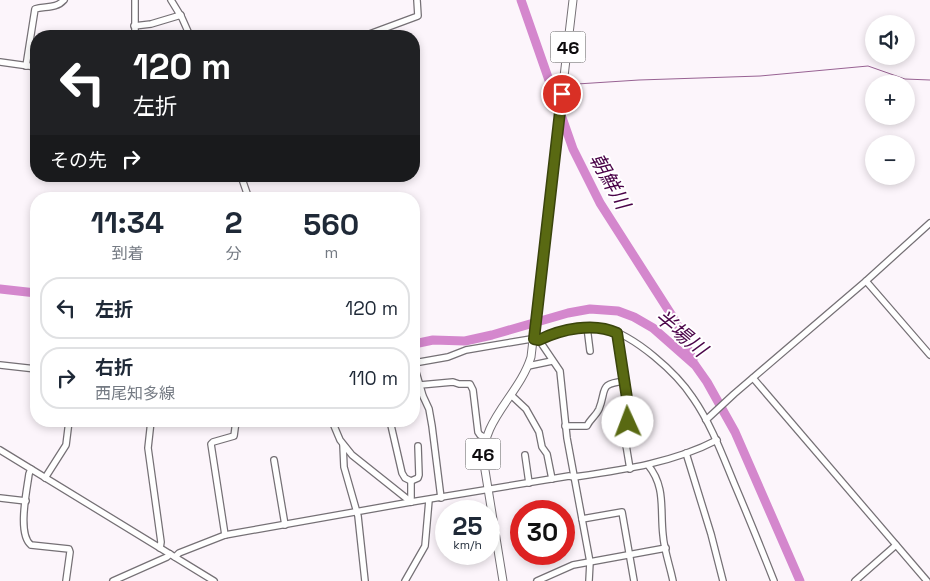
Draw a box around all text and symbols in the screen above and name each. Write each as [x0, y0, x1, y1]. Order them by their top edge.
map controls [865, 15, 915, 185]
button: sound [865, 15, 915, 65]
road number: 46 [550, 32, 586, 62]
text: 120 m [133, 45, 231, 89]
icon: left [50, 50, 115, 115]
pin [541, 73, 583, 115]
button: + [865, 75, 915, 125]
icon: arrive [548, 80, 576, 108]
text: 左折 [133, 92, 177, 120]
button: − [865, 135, 915, 185]
icon: right [117, 145, 145, 173]
text: その先 [50, 148, 107, 173]
water label: 朝鮮川 [584, 148, 637, 215]
text: 11:34 [91, 203, 164, 242]
text: 2 [225, 203, 243, 242]
text: 560 [303, 205, 359, 244]
text: m [324, 242, 338, 263]
text: 到着 [111, 243, 143, 264]
text: 分 [226, 243, 242, 264]
icon: left [52, 294, 80, 322]
text: 120 m [345, 296, 398, 321]
text: 左折 [95, 297, 133, 322]
water label: 半場川 [650, 304, 714, 364]
text: 右折 [95, 355, 133, 380]
icon: right [52, 364, 80, 392]
text: 110 m [349, 366, 398, 391]
text: 西尾知多線 [95, 383, 175, 404]
position arrow [601, 395, 653, 447]
road number: 46 [466, 438, 500, 469]
speed limit sign: 30 [510, 500, 575, 565]
text: 25 [453, 510, 482, 542]
text: km/h [453, 537, 482, 553]

